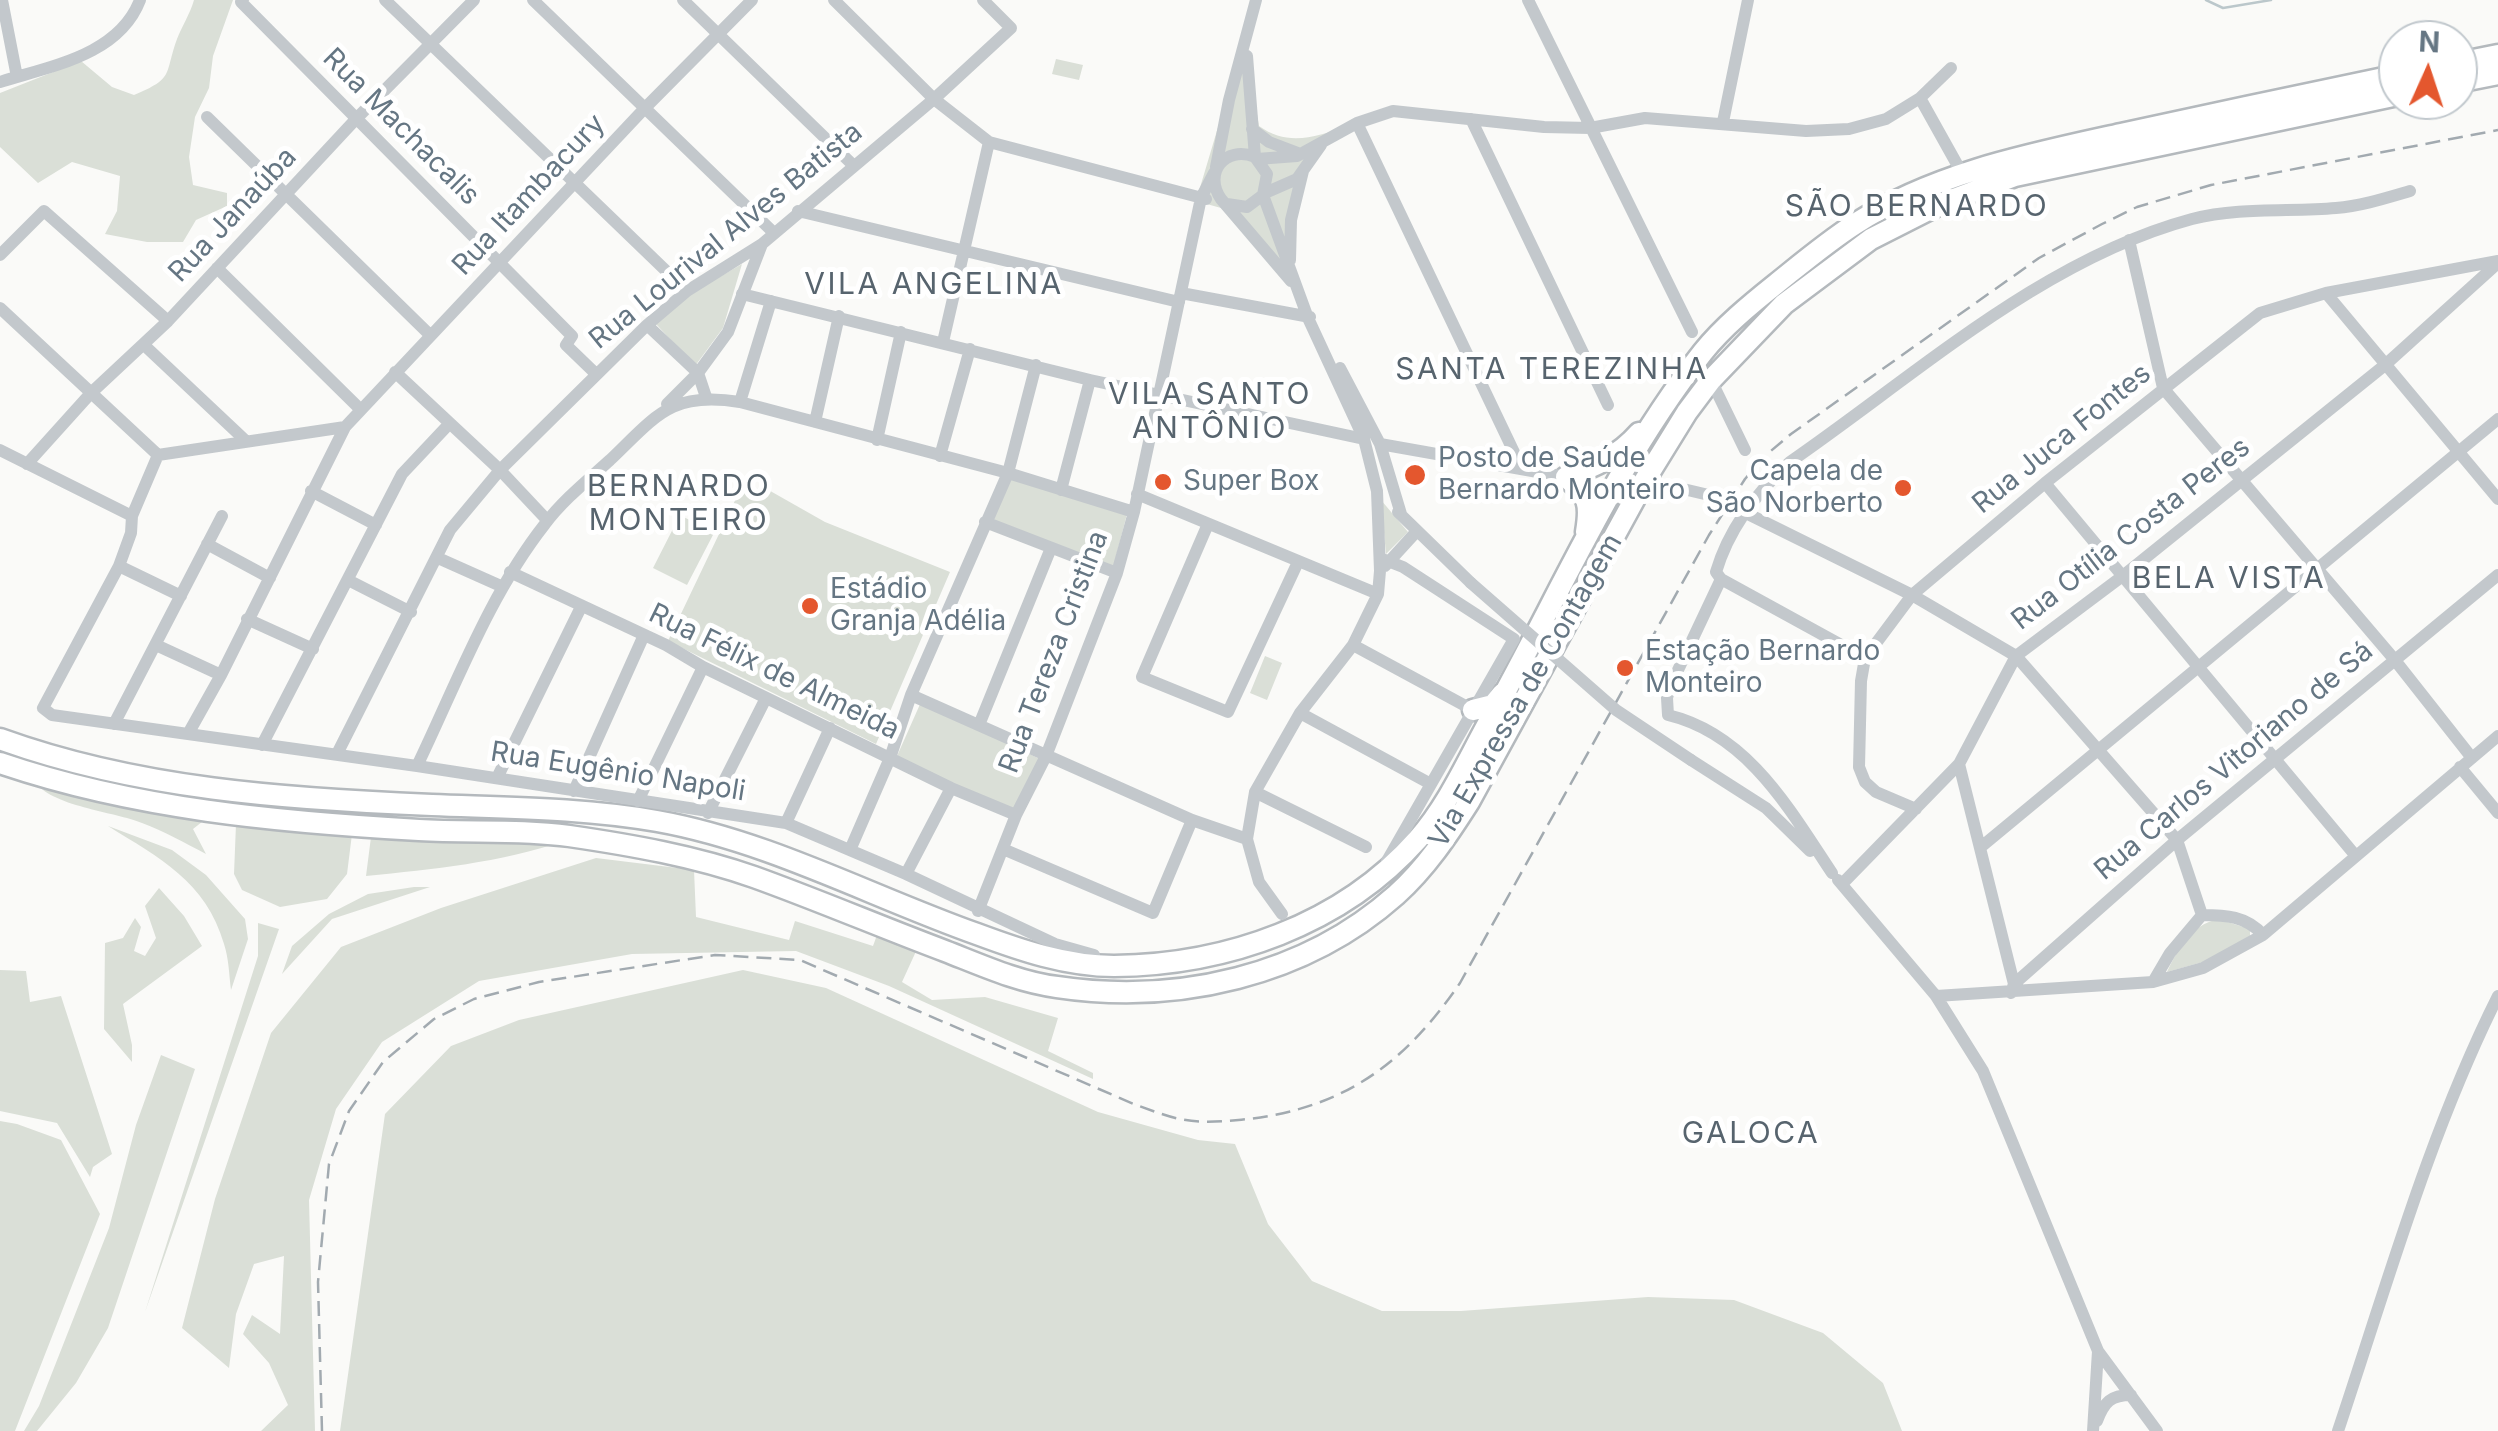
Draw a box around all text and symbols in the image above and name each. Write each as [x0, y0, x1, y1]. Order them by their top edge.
north arrow [2378, 20, 2478, 120]
text: N [2418, 25, 2441, 60]
street label: Rua Machacalis [316, 42, 486, 212]
street label: Rua Itambacury [446, 107, 612, 283]
street label: Rua Lourival Alves Batista [583, 116, 869, 356]
street label: Rua Janaúba [162, 141, 304, 289]
district label: SÃO BERNARDO [1785, 189, 2049, 225]
district label: VILA ANGELINA [804, 267, 1064, 303]
district label: SANTA TEREZINHA [1395, 352, 1709, 388]
street label: Rua Juca Fontes [1966, 357, 2158, 521]
district label: VILA SANTO ANTÔNIO [1108, 377, 1312, 448]
street label: Rua Otília Costa Peres [2005, 431, 2257, 637]
place label: Posto de Saúde Bernardo Monteiro [1438, 442, 1685, 508]
place label: Capela de São Norberto [1706, 455, 1883, 521]
marker: Posto de Saúde Bernardo Monteiro [1402, 462, 1428, 488]
place label: Super Box [1183, 465, 1319, 499]
district label: BERNARDO MONTEIRO [587, 469, 771, 540]
marker: Super Box [1152, 471, 1174, 493]
marker: Capela de São Norberto [1892, 477, 1914, 499]
street label: Rua Tereza Cristina [992, 526, 1116, 778]
street label: Via Expressa de Contagem [1422, 528, 1630, 854]
district label: BELA VISTA [2132, 561, 2326, 597]
place label: Estádio Granja Adélia [830, 573, 1006, 639]
marker: Estádio Granja Adélia [799, 595, 821, 617]
street label: Rua Félix de Almeida [643, 597, 905, 747]
place label: Estação Bernardo Monteiro [1645, 635, 1880, 701]
street label: Rua Carlos Vitoriano de Sá [2088, 635, 2380, 887]
marker: Estação Bernardo Monteiro [1614, 657, 1636, 679]
street label: Rua Eugênio Napoli [488, 735, 748, 809]
district label: GALOCA [1682, 1116, 1820, 1152]

